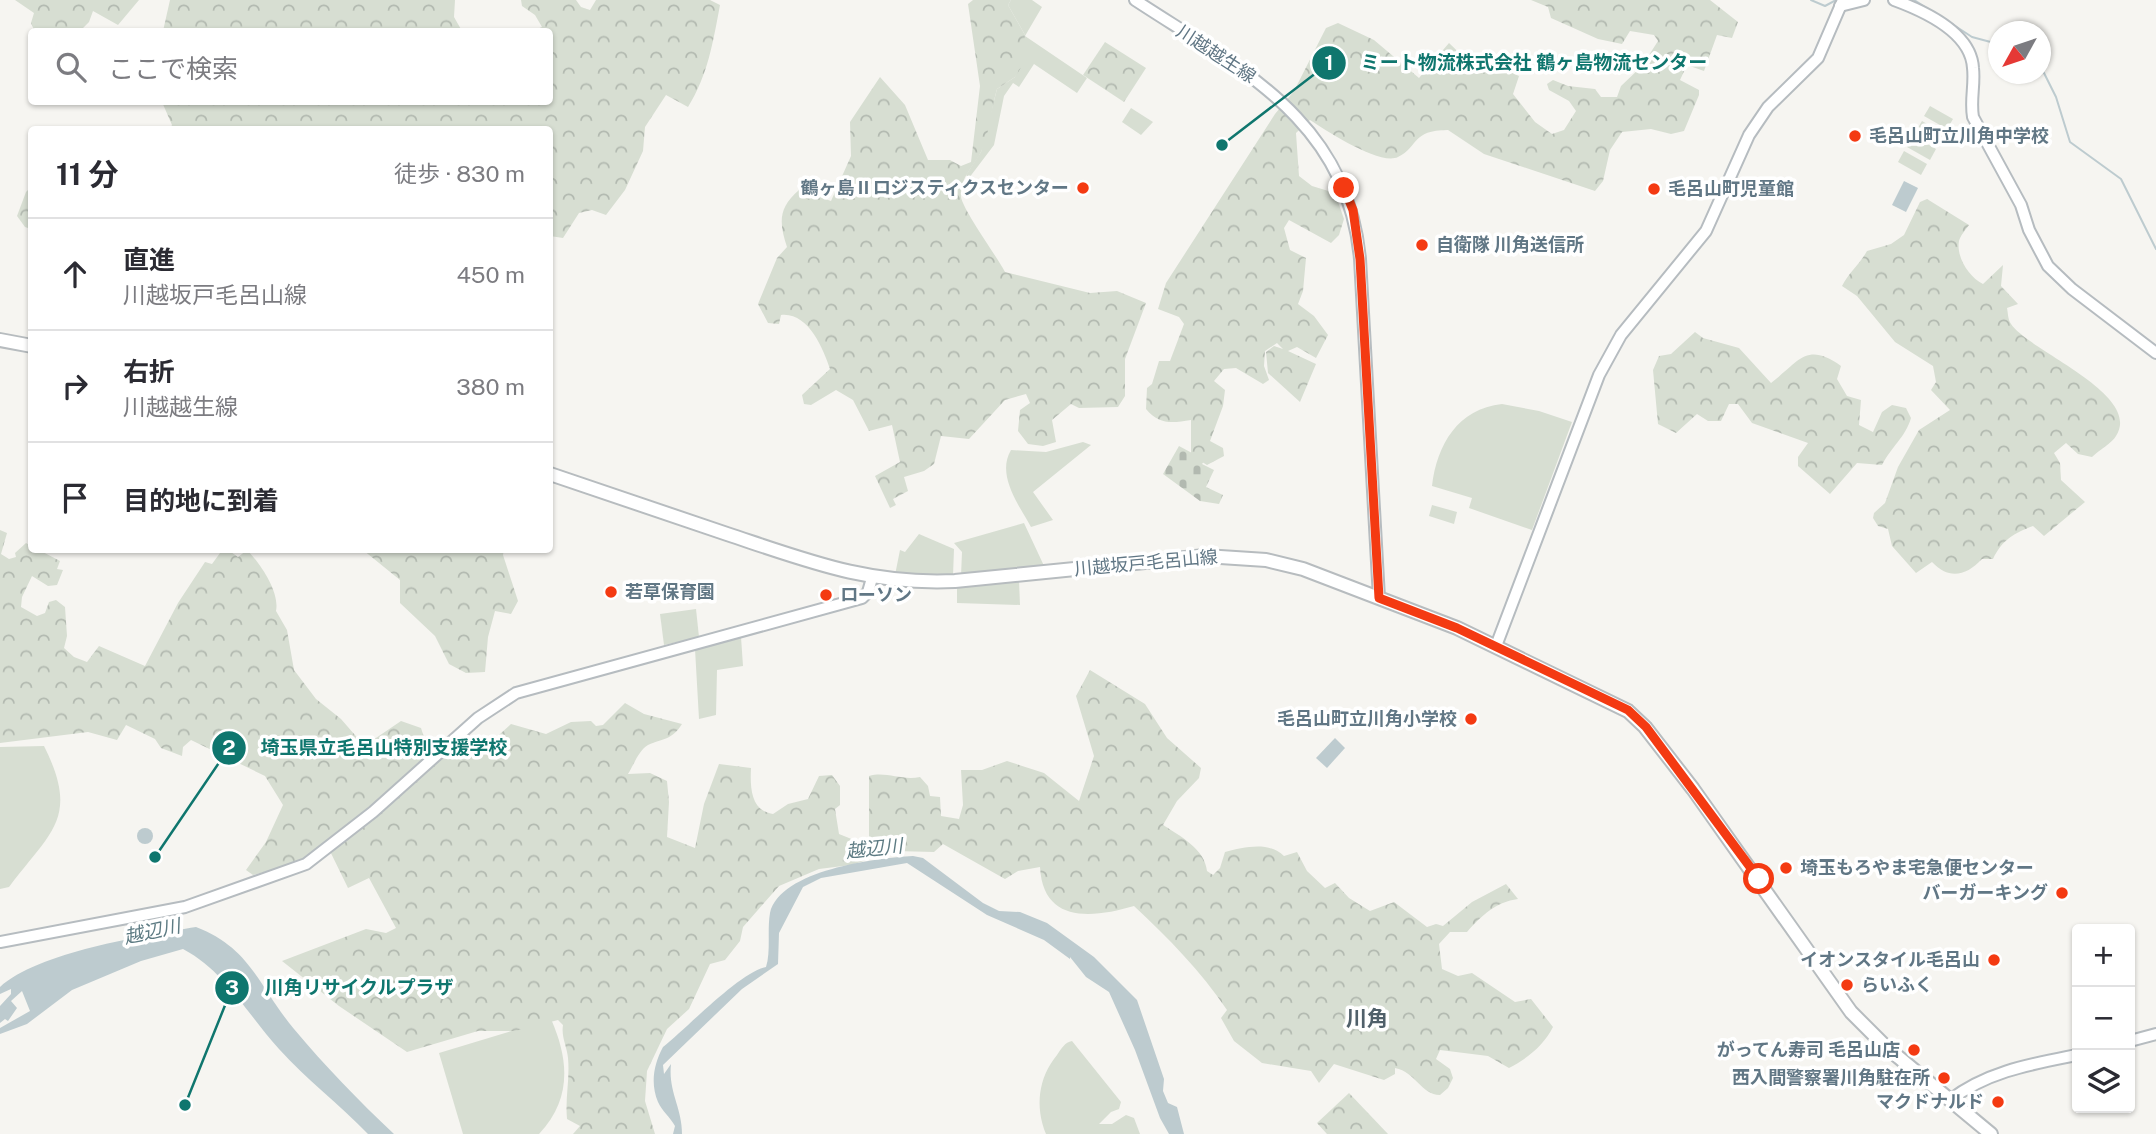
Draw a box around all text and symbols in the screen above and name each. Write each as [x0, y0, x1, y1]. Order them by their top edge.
street label: 川越越生線 [1173, 20, 1260, 87]
north arrow [1988, 21, 2051, 84]
search box [28, 28, 553, 105]
callout: ミート物流株式会社 鶴ヶ島物流センター [1311, 43, 1721, 83]
icon: search [52, 48, 90, 86]
text: 1 [1325, 50, 1334, 75]
text: ミート物流株式会社 鶴ヶ島物流センター [1361, 51, 1707, 73]
text: ここで検索 [108, 53, 238, 84]
place label: 毛呂山町立川角中学校 [1869, 125, 2049, 146]
marker: 毛呂山町立川角中学校 [1847, 128, 1863, 144]
text: 11 分 [56, 156, 118, 192]
text: 徒歩 · 830 m [394, 160, 525, 187]
route end [1328, 172, 1359, 203]
place label: 鶴ヶ島Ⅱロジスティクスセンター [801, 177, 1069, 198]
place label: 毛呂山町児童館 [1668, 178, 1794, 199]
marker: 鶴ヶ島Ⅱロジスティクスセンター [1075, 180, 1091, 196]
marker: 毛呂山町児童館 [1646, 181, 1662, 197]
place label: 自衛隊 川角送信所 [1436, 234, 1584, 255]
marker: 自衛隊 川角送信所 [1414, 237, 1430, 253]
text: 直進 [123, 244, 175, 275]
icon: ahead [56, 255, 94, 293]
text: 450 m [456, 261, 525, 288]
text: 川越坂戸毛呂山線 [123, 281, 307, 308]
text: 右折 [123, 356, 175, 387]
icon: right [56, 367, 94, 405]
text: 380 m [456, 373, 525, 400]
text: 川越越生線 [123, 393, 238, 420]
icon: arrive [56, 479, 94, 517]
text: 目的地に到着 [123, 485, 279, 516]
street label: 川越坂戸毛呂山線 [1073, 546, 1219, 579]
place label: 若草保育園 [625, 581, 715, 602]
marker: 若草保育園 [603, 584, 619, 600]
place label: ローソン [840, 584, 912, 605]
marker: ローソン [818, 587, 834, 603]
place label: 毛呂山町立川角小学校 [1277, 708, 1457, 729]
marker: 毛呂山町立川角小学校 [1463, 711, 1479, 727]
callout: 埼玉県立毛呂山特別支援学校 [211, 728, 521, 768]
text: 2 [222, 735, 236, 760]
text: 埼玉県立毛呂山特別支援学校 [260, 736, 508, 758]
water label: 越辺川 [844, 834, 905, 862]
place label: 埼玉もろやま宅急便センター [1800, 857, 2034, 878]
marker: 埼玉もろやま宅急便センター [1778, 860, 1794, 876]
route start [1743, 863, 1774, 894]
place label: バーガーキング [1923, 882, 2048, 903]
marker: バーガーキング [2054, 885, 2070, 901]
water label: 越辺川 [122, 914, 184, 948]
map controls [2072, 924, 2135, 1113]
button: + [2072, 924, 2135, 987]
place label: イオンスタイル毛呂山 [1800, 949, 1980, 970]
marker: イオンスタイル毛呂山 [1986, 952, 2002, 968]
callout: 川角リサイクルプラザ [215, 968, 468, 1008]
place label: らいふく [1861, 974, 1933, 995]
text: 3 [225, 975, 239, 1000]
text: 川角リサイクルプラザ [264, 976, 454, 998]
marker: らいふく [1839, 977, 1855, 993]
button: − [2072, 987, 2135, 1050]
district label: 川角 [1346, 1006, 1388, 1031]
place label: がってん寿司 毛呂山店 [1717, 1039, 1900, 1060]
marker: がってん寿司 毛呂山店 [1906, 1042, 1922, 1058]
button: layers [2072, 1050, 2135, 1113]
place label: 西入間警察署川角駐在所 [1732, 1067, 1930, 1088]
marker: 西入間警察署川角駐在所 [1936, 1070, 1952, 1086]
place label: マクドナルド [1876, 1091, 1984, 1112]
marker: マクドナルド [1990, 1094, 2006, 1110]

